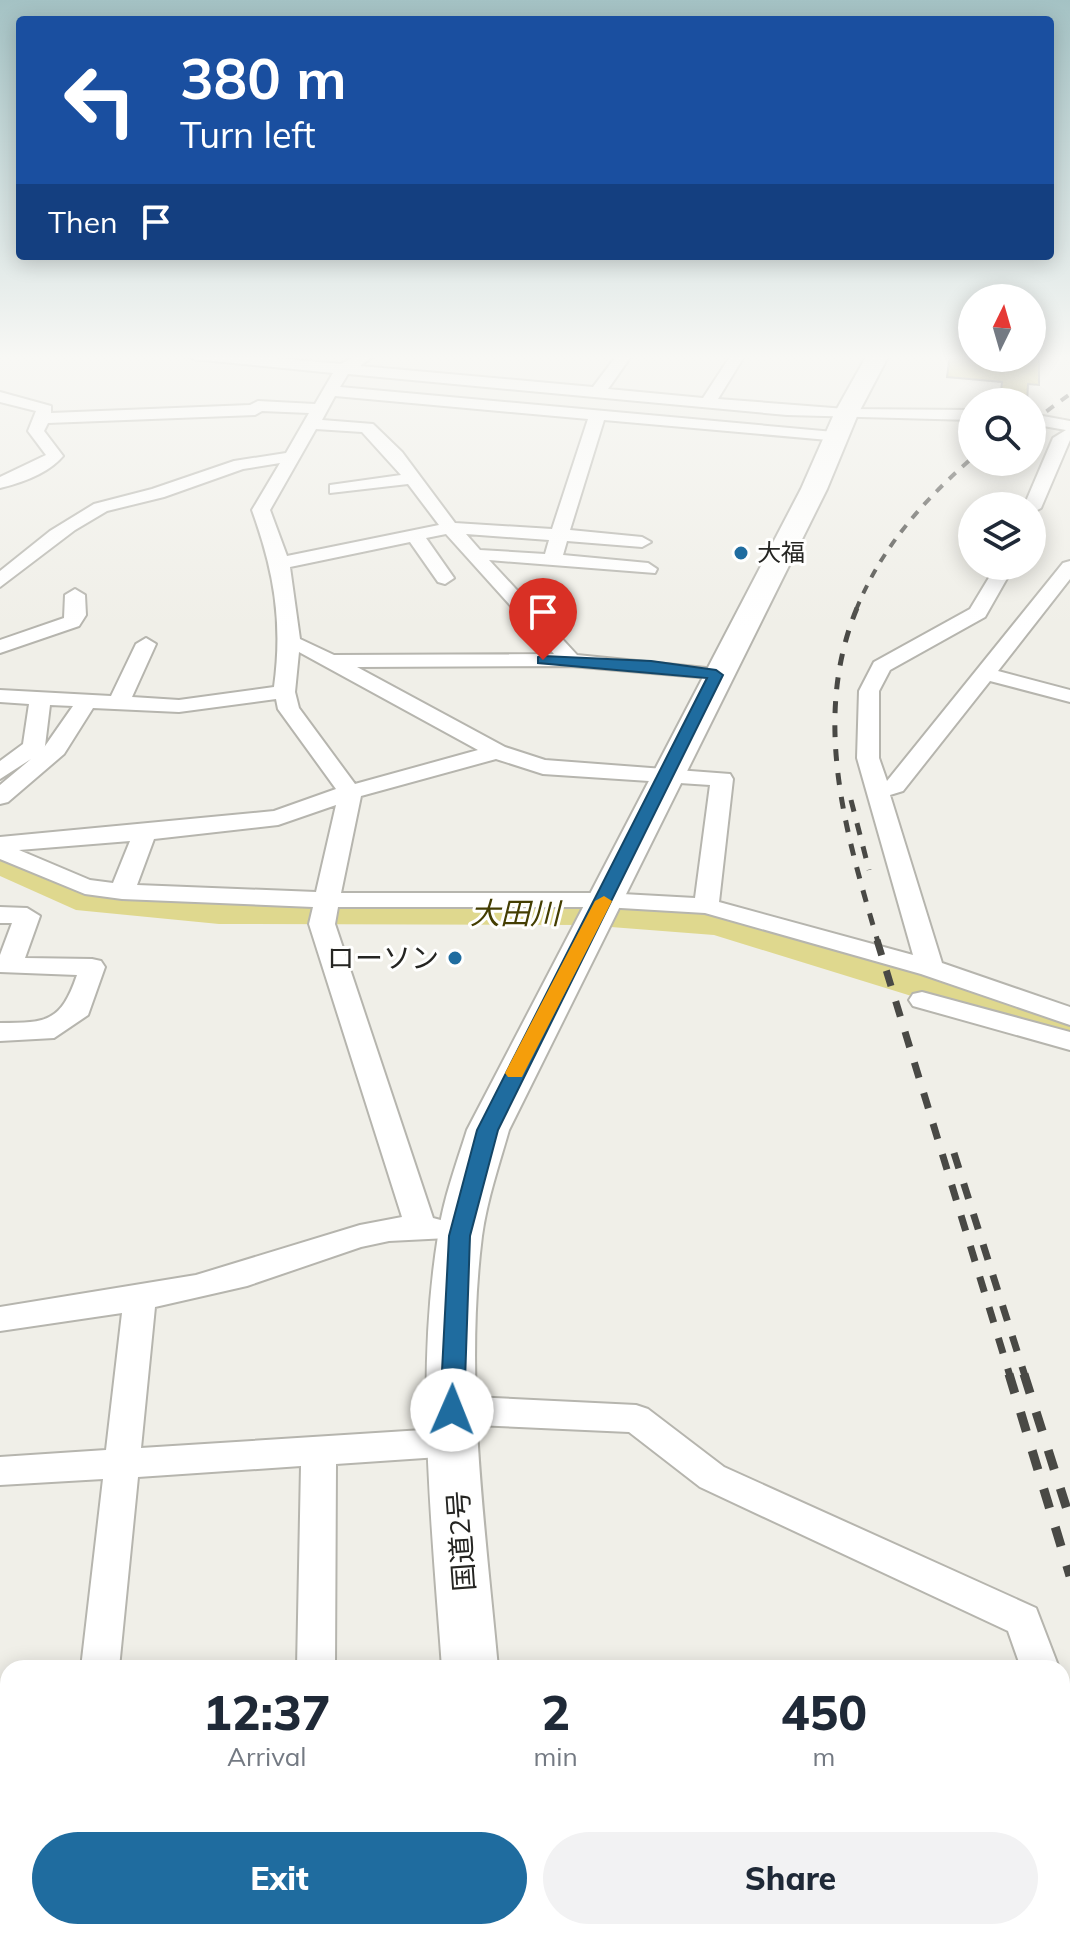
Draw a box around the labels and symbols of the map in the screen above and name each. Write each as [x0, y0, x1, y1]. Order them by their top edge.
north arrow [958, 284, 1046, 372]
place label: 大福 [757, 537, 805, 567]
marker: 大福 [732, 544, 750, 562]
pin [509, 578, 577, 660]
water label: 大田川 [470, 894, 563, 932]
place label: ローソン [327, 940, 439, 975]
marker: ローソン [446, 949, 464, 967]
position arrow [410, 1368, 494, 1452]
street label: 国道2号 [440, 1490, 481, 1593]

